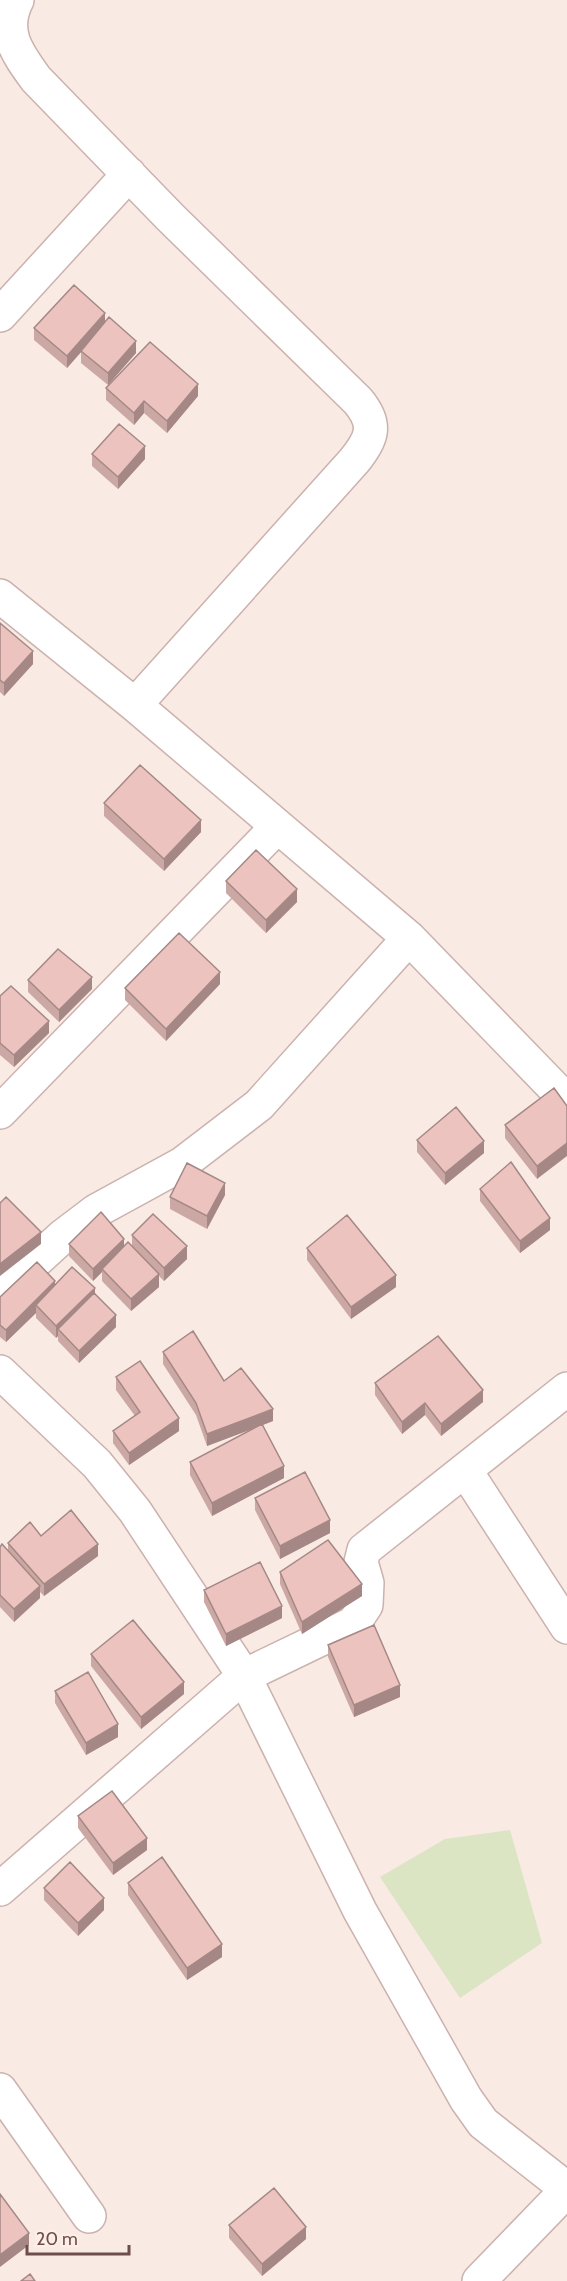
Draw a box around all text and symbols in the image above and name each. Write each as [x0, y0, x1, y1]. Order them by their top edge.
scale bar [27, 2218, 129, 2256]
text: 20 m [36, 2228, 78, 2250]

